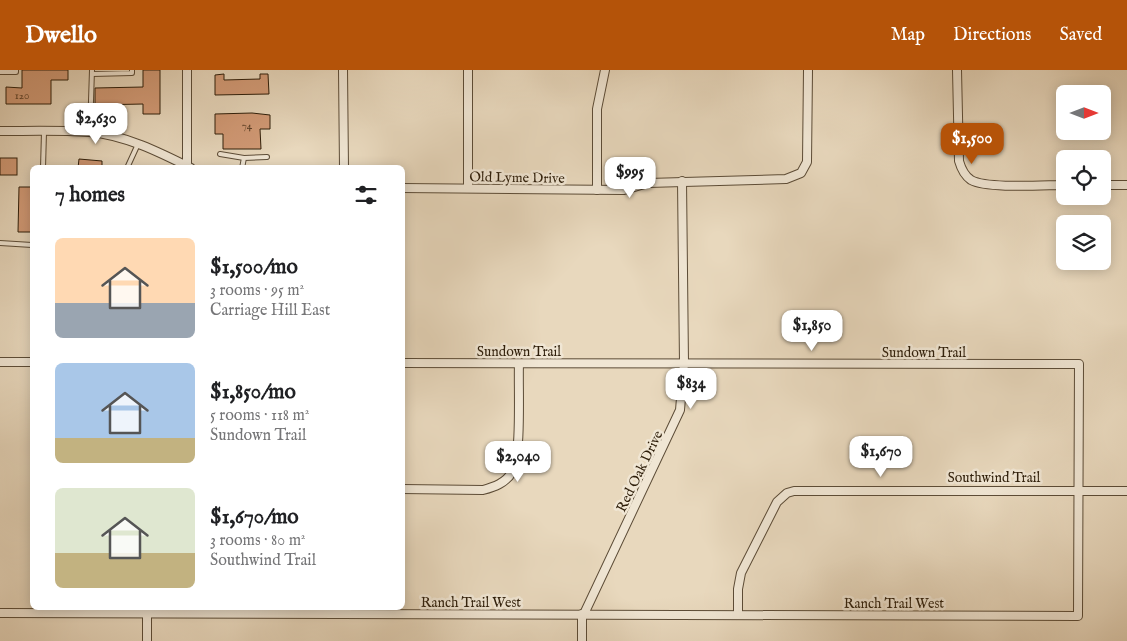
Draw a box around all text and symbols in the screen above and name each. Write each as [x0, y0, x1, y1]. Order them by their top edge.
text: Dwello [25, 20, 97, 51]
text: Map [891, 24, 925, 47]
text: Directions [953, 24, 1031, 47]
text: Saved [1059, 24, 1102, 47]
north arrow [1056, 85, 1111, 140]
map controls [1056, 85, 1111, 270]
house number: 120 [15, 89, 29, 103]
pin: $2,630 [55, 102, 137, 145]
text: $2,630 [75, 109, 117, 129]
house number: 74 [242, 119, 253, 133]
pin: $1,500 [931, 122, 1013, 165]
text: $1,500 [952, 129, 992, 149]
button: locate [1056, 150, 1111, 205]
pin: $995 [600, 156, 660, 199]
text: $995 [616, 163, 644, 183]
street label: Old Lyme Drive [469, 168, 565, 188]
icon: filters [352, 181, 380, 209]
text: 7 homes [55, 182, 125, 209]
button: layers [1056, 215, 1111, 270]
text: $1,500/mo [210, 254, 298, 281]
icon: home [95, 258, 155, 318]
text: 3 rooms · 95 m² [210, 281, 304, 301]
text: Carriage Hill East [210, 301, 330, 321]
pin: $1,850 [771, 310, 853, 352]
text: $1,850 [793, 316, 831, 336]
street label: Sundown Trail [477, 343, 561, 361]
street label: Sundown Trail [882, 344, 966, 362]
pin: $834 [661, 368, 721, 410]
text: $834 [677, 374, 705, 394]
text: $1,850/mo [210, 379, 296, 406]
icon: home [95, 383, 155, 443]
text: 5 rooms · 118 m² [210, 406, 309, 426]
text: Sundown Trail [210, 426, 306, 446]
street label: Red Oak Drive [612, 427, 668, 515]
pin: $1,670 [840, 436, 922, 478]
pin: $2,040 [477, 440, 559, 483]
text: $1,670 [860, 442, 902, 462]
text: $2,040 [496, 447, 540, 467]
street label: Southwind Trail [948, 469, 1041, 487]
text: $1,670/mo [210, 504, 299, 531]
icon: home [95, 508, 155, 568]
text: 3 rooms · 80 m² [210, 531, 306, 551]
text: Southwind Trail [210, 551, 316, 571]
street label: Ranch Trail West [421, 594, 521, 612]
street label: Ranch Trail West [844, 595, 944, 613]

